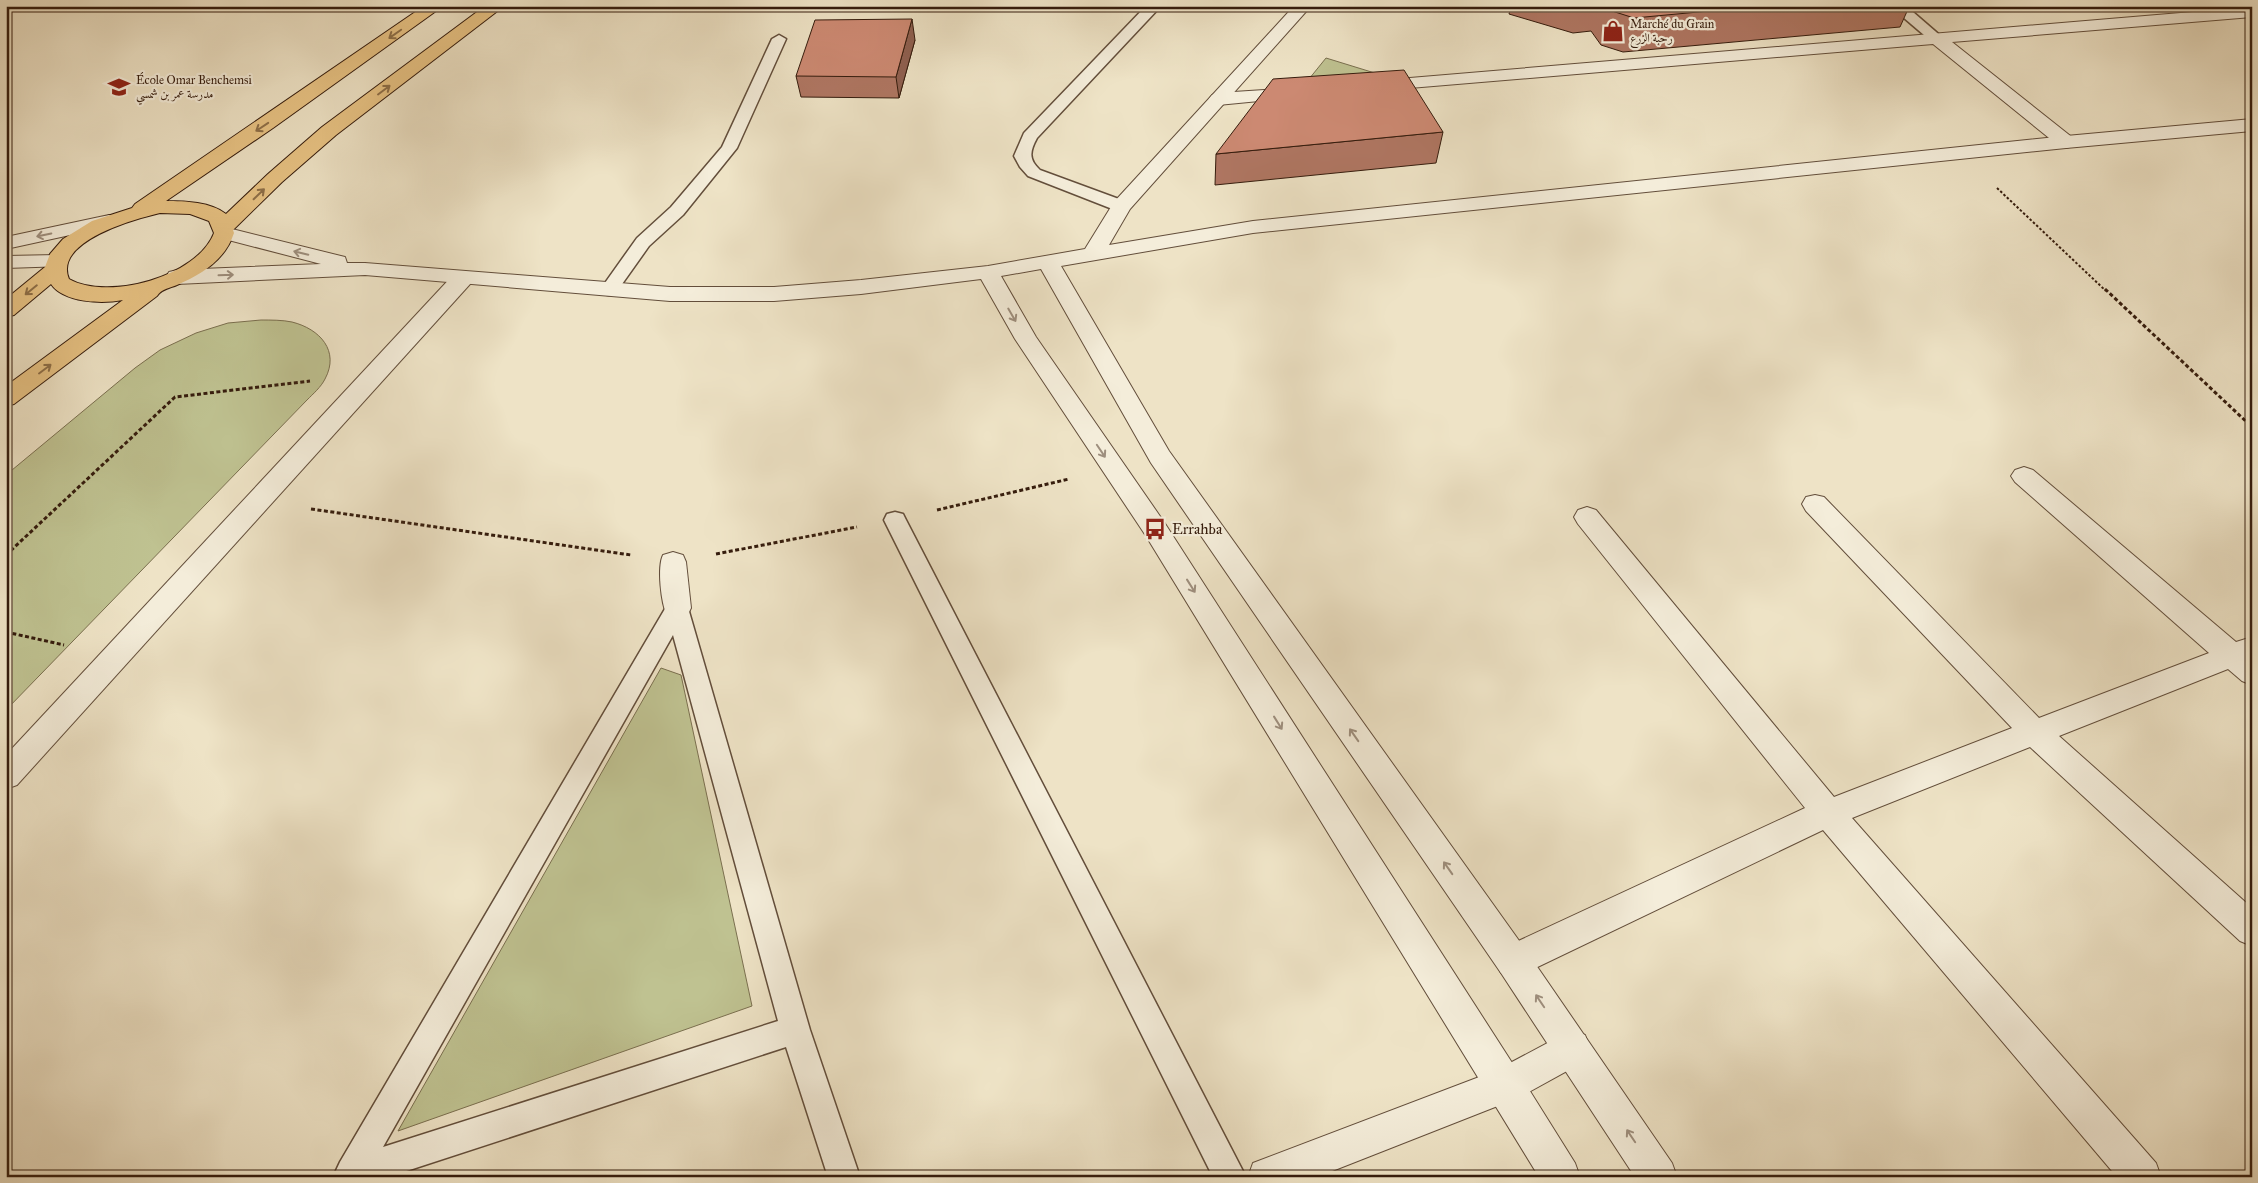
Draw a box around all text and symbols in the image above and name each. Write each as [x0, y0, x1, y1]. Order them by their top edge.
place label: Marché du Grain رحبة الزرع [1630, 17, 1715, 49]
shop icon: Marché du Grain رحبة الزرع [1600, 18, 1626, 44]
one-way arrow [388, 29, 402, 39]
place label: École Omar Benchemsi مدرسة عمر بن شمسي [136, 71, 252, 105]
school or university icon: École Omar Benchemsi مدرسة عمر بن شمسي [106, 74, 132, 100]
one-way arrow [377, 85, 390, 96]
one-way arrow [255, 122, 269, 132]
one-way arrow [252, 188, 265, 200]
one-way arrow [36, 231, 52, 240]
one-way arrow [293, 248, 309, 257]
one-way arrow [218, 271, 234, 280]
one-way arrow [25, 285, 38, 296]
one-way arrow [1008, 307, 1018, 321]
one-way arrow [38, 364, 52, 374]
one-way arrow [1096, 443, 1106, 457]
bus stop icon: Errahba [1142, 516, 1168, 542]
place label: Errahba [1172, 520, 1223, 538]
one-way arrow [1186, 579, 1196, 593]
one-way arrow [1273, 716, 1283, 730]
one-way arrow [1349, 728, 1359, 742]
one-way arrow [1443, 861, 1453, 875]
one-way arrow [1535, 995, 1545, 1009]
one-way arrow [1626, 1130, 1636, 1144]

